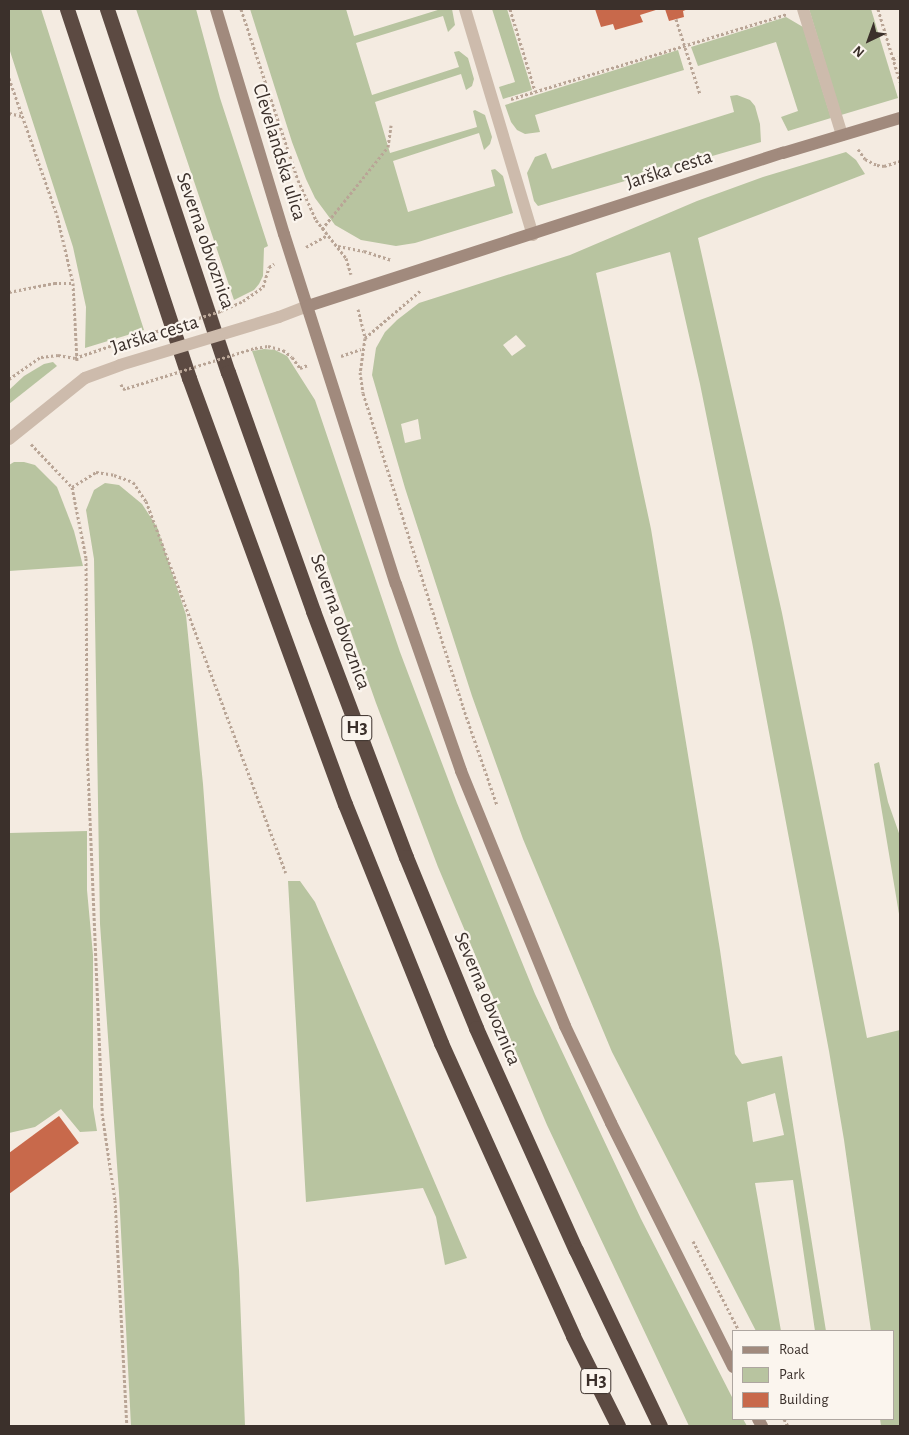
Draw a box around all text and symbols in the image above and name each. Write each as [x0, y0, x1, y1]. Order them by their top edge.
north arrow [844, 15, 894, 65]
text: N [851, 43, 867, 60]
street label: Clevelandska ulica [247, 81, 311, 223]
street label: Jarška cesta [623, 145, 715, 195]
street label: Severna obvoznica [170, 170, 240, 312]
street label: Jarška cesta [109, 310, 201, 360]
street label: Severna obvoznica [304, 551, 376, 693]
road number: H3 [341, 711, 373, 744]
street label: Severna obvoznica [448, 929, 526, 1069]
legend [732, 1330, 894, 1420]
text: Road [779, 1342, 809, 1357]
road number: H3 [580, 1364, 612, 1398]
text: Park [779, 1367, 805, 1382]
text: Building [779, 1392, 829, 1407]

